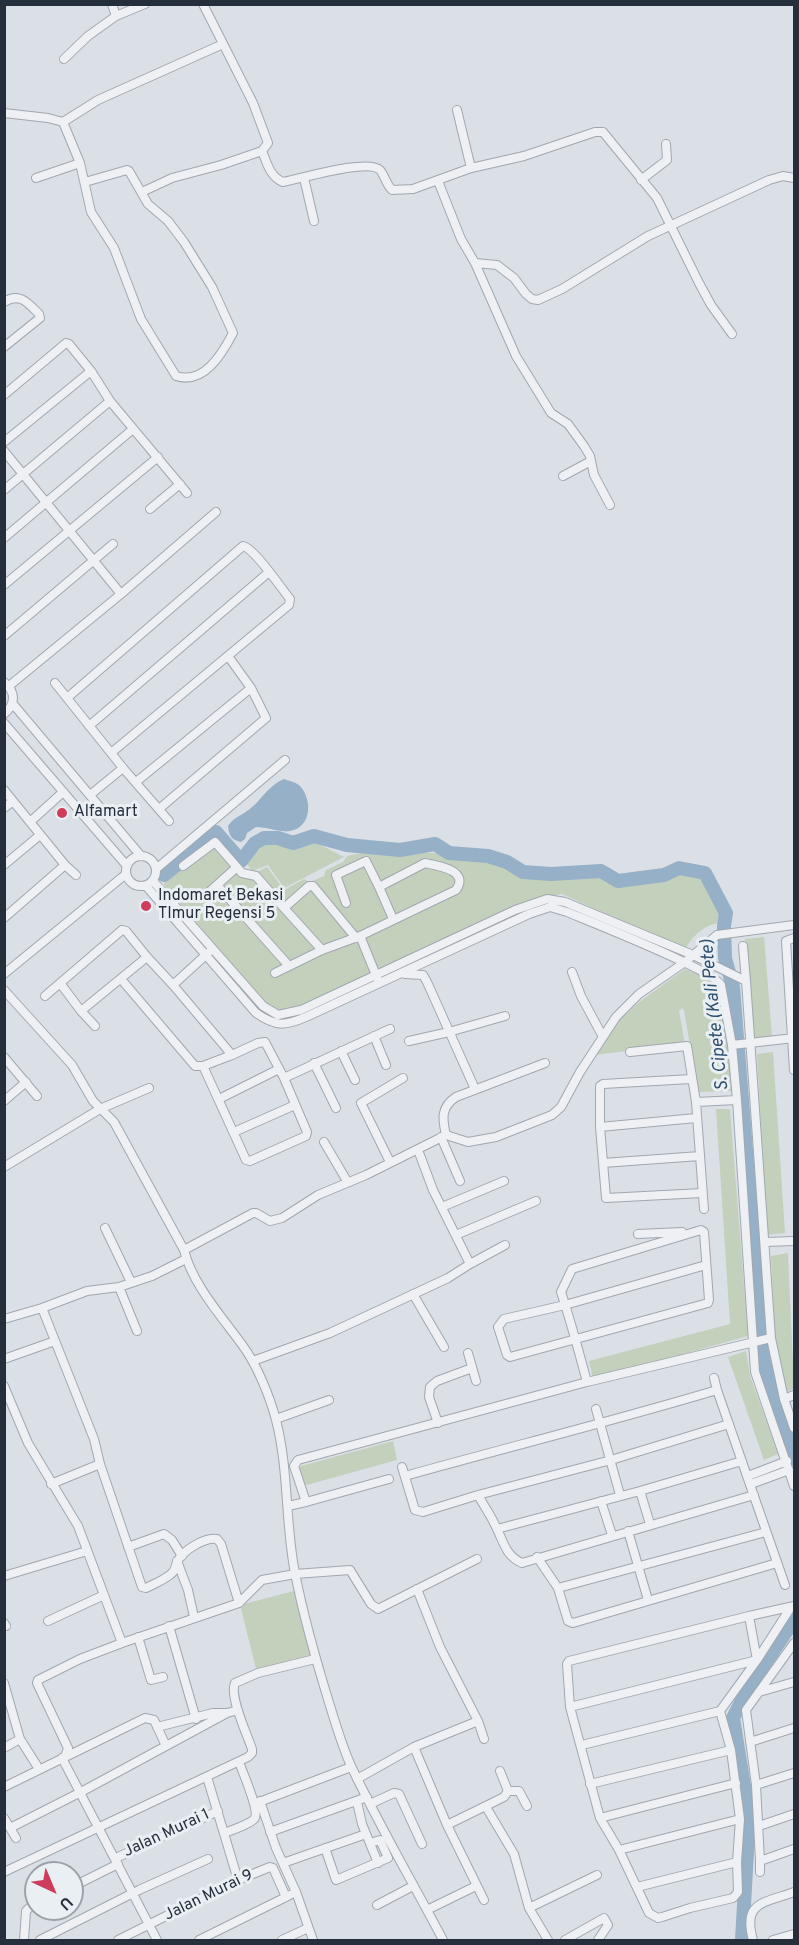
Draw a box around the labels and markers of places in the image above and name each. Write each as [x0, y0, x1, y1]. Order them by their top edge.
place label: Alfamart [74, 803, 138, 823]
marker: Alfamart [55, 806, 69, 820]
place label: Indomaret Bekasi TImur Regensi 5 [158, 887, 283, 925]
marker: Indomaret Bekasi TImur Regensi 5 [139, 899, 153, 913]

